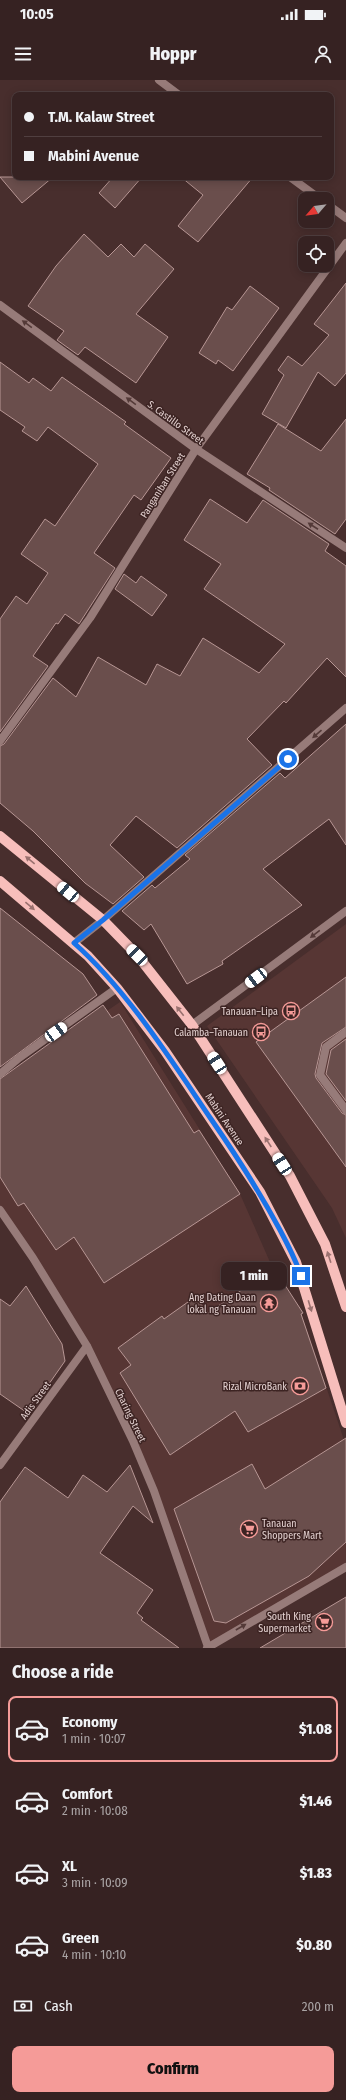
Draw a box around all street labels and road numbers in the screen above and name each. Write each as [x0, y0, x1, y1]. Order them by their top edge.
street label: S. Castillo Street [145, 398, 207, 448]
street label: Panganiban Street [138, 450, 188, 520]
street label: Mabini Avenue [202, 1091, 246, 1148]
street label: Adis Street [18, 1379, 54, 1422]
street label: Charing Street [112, 1387, 149, 1445]

